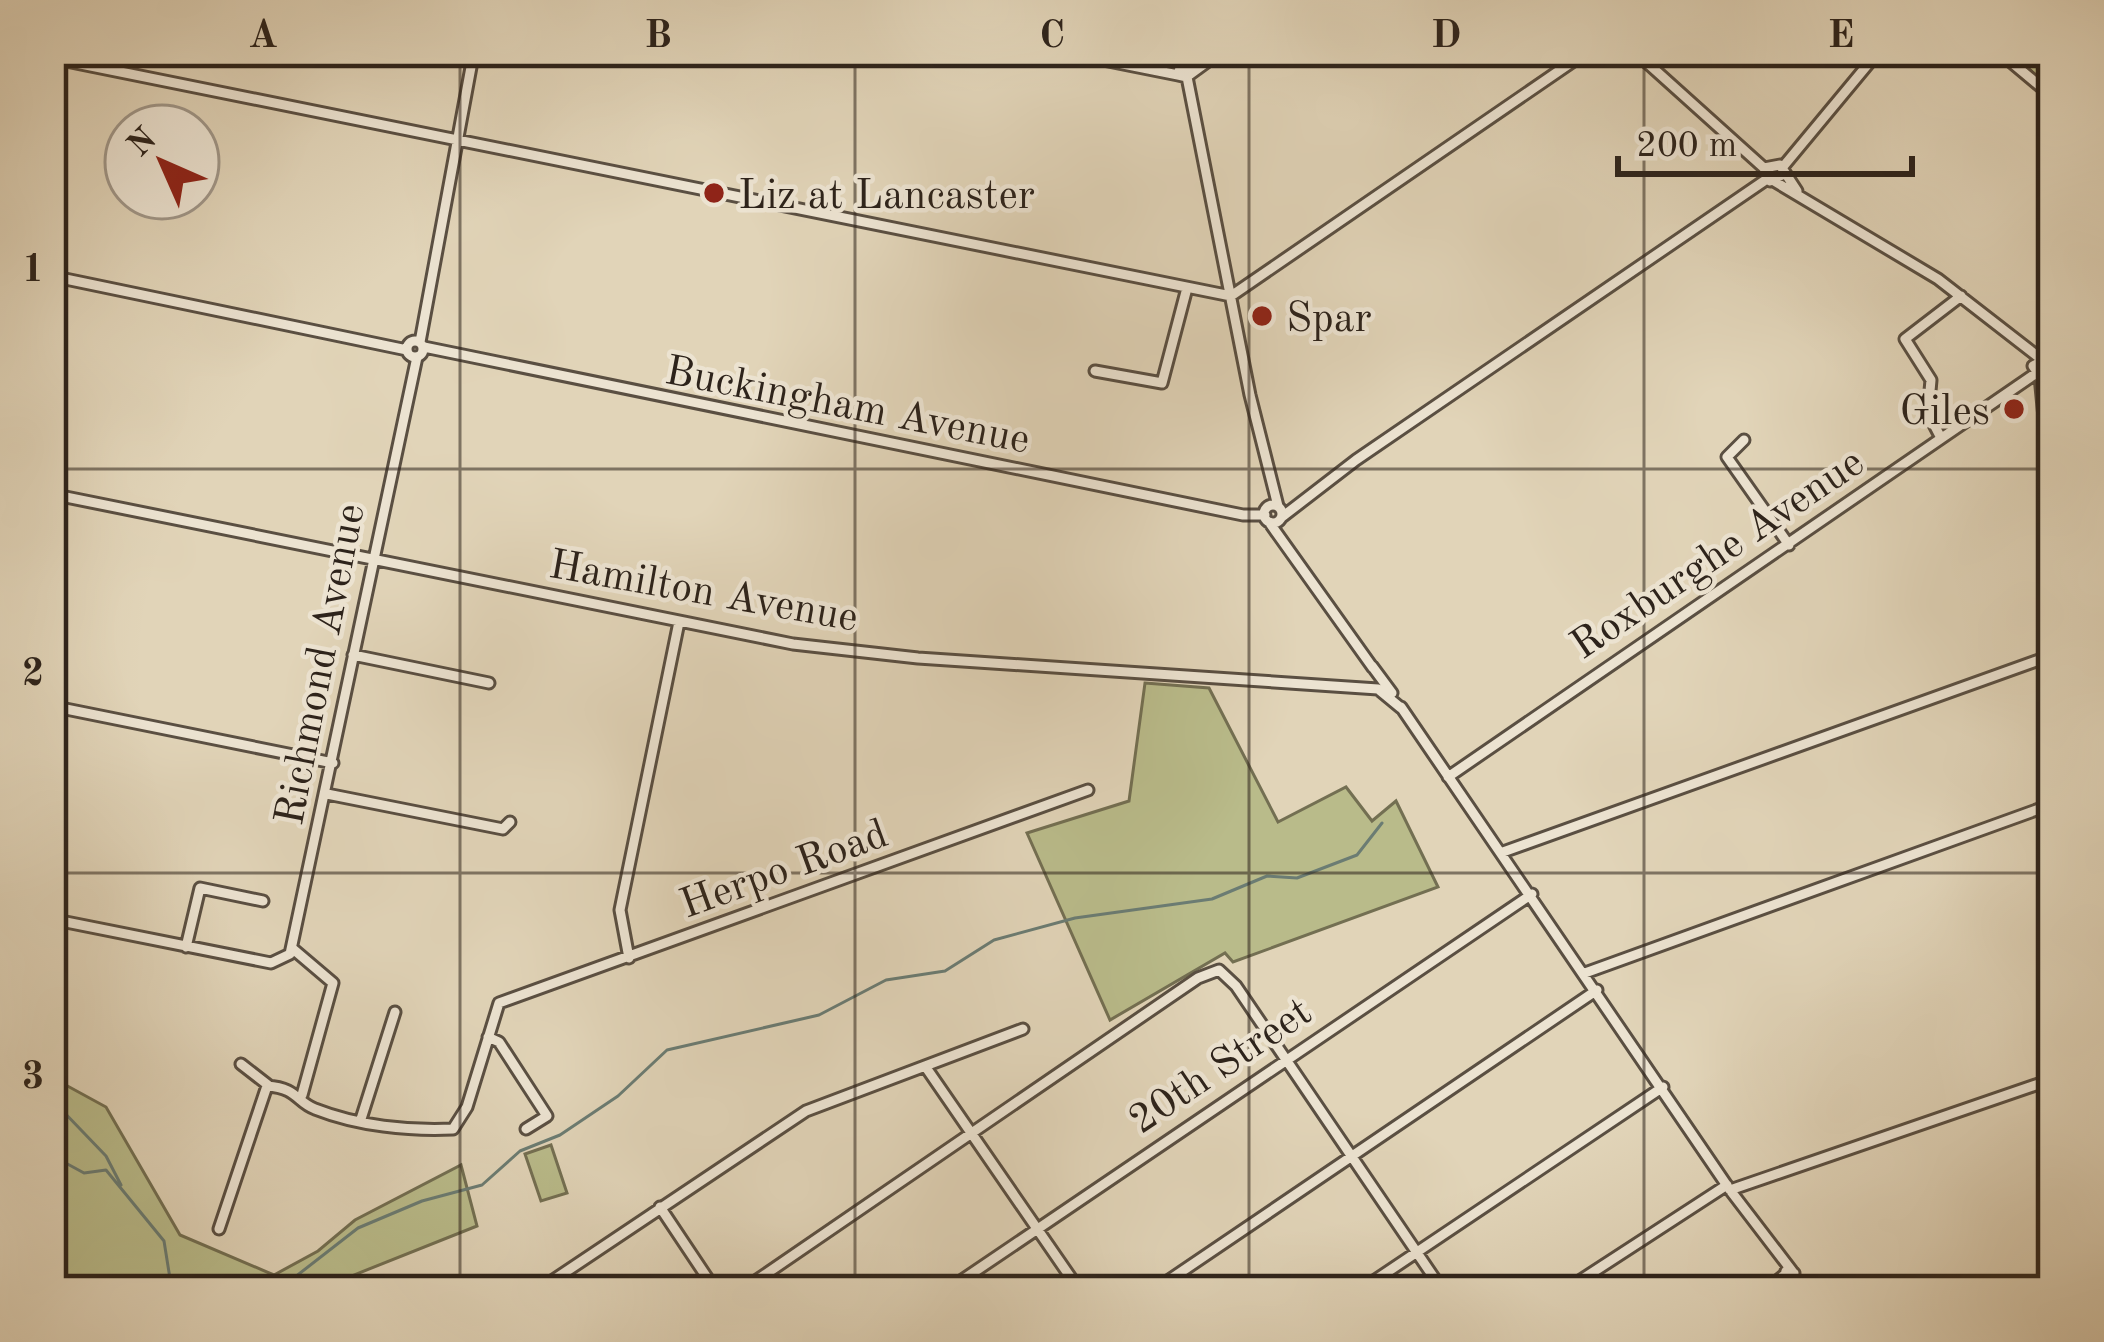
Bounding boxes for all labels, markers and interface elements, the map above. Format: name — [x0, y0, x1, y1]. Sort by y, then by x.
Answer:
text: A — [248, 17, 278, 56]
text: B — [644, 17, 672, 56]
text: C — [1039, 17, 1065, 56]
text: D — [1431, 17, 1461, 56]
text: E — [1828, 17, 1854, 56]
north arrow — [102, 102, 222, 222]
scale bar — [1618, 102, 1912, 176]
text: N — [123, 123, 164, 164]
text: 200 m — [1636, 129, 1737, 165]
place label: Liz at Lancaster — [738, 176, 1035, 218]
marker: Liz at Lancaster — [701, 180, 727, 206]
text: 1 — [22, 251, 44, 290]
place label: Spar — [1286, 299, 1372, 341]
marker: Spar — [1249, 303, 1275, 329]
street label: Buckingham Avenue — [661, 351, 1033, 463]
place label: Giles — [1900, 392, 1990, 434]
marker: Giles — [2001, 396, 2027, 422]
street label: Roxburghe Avenue — [1564, 442, 1872, 669]
street label: Richmond Avenue — [270, 500, 374, 829]
street label: Hamilton Avenue — [545, 545, 861, 641]
text: 2 — [22, 655, 44, 694]
street label: Herpo Road — [675, 814, 894, 928]
street label: 20th Street — [1123, 991, 1320, 1143]
text: 3 — [22, 1058, 44, 1097]

